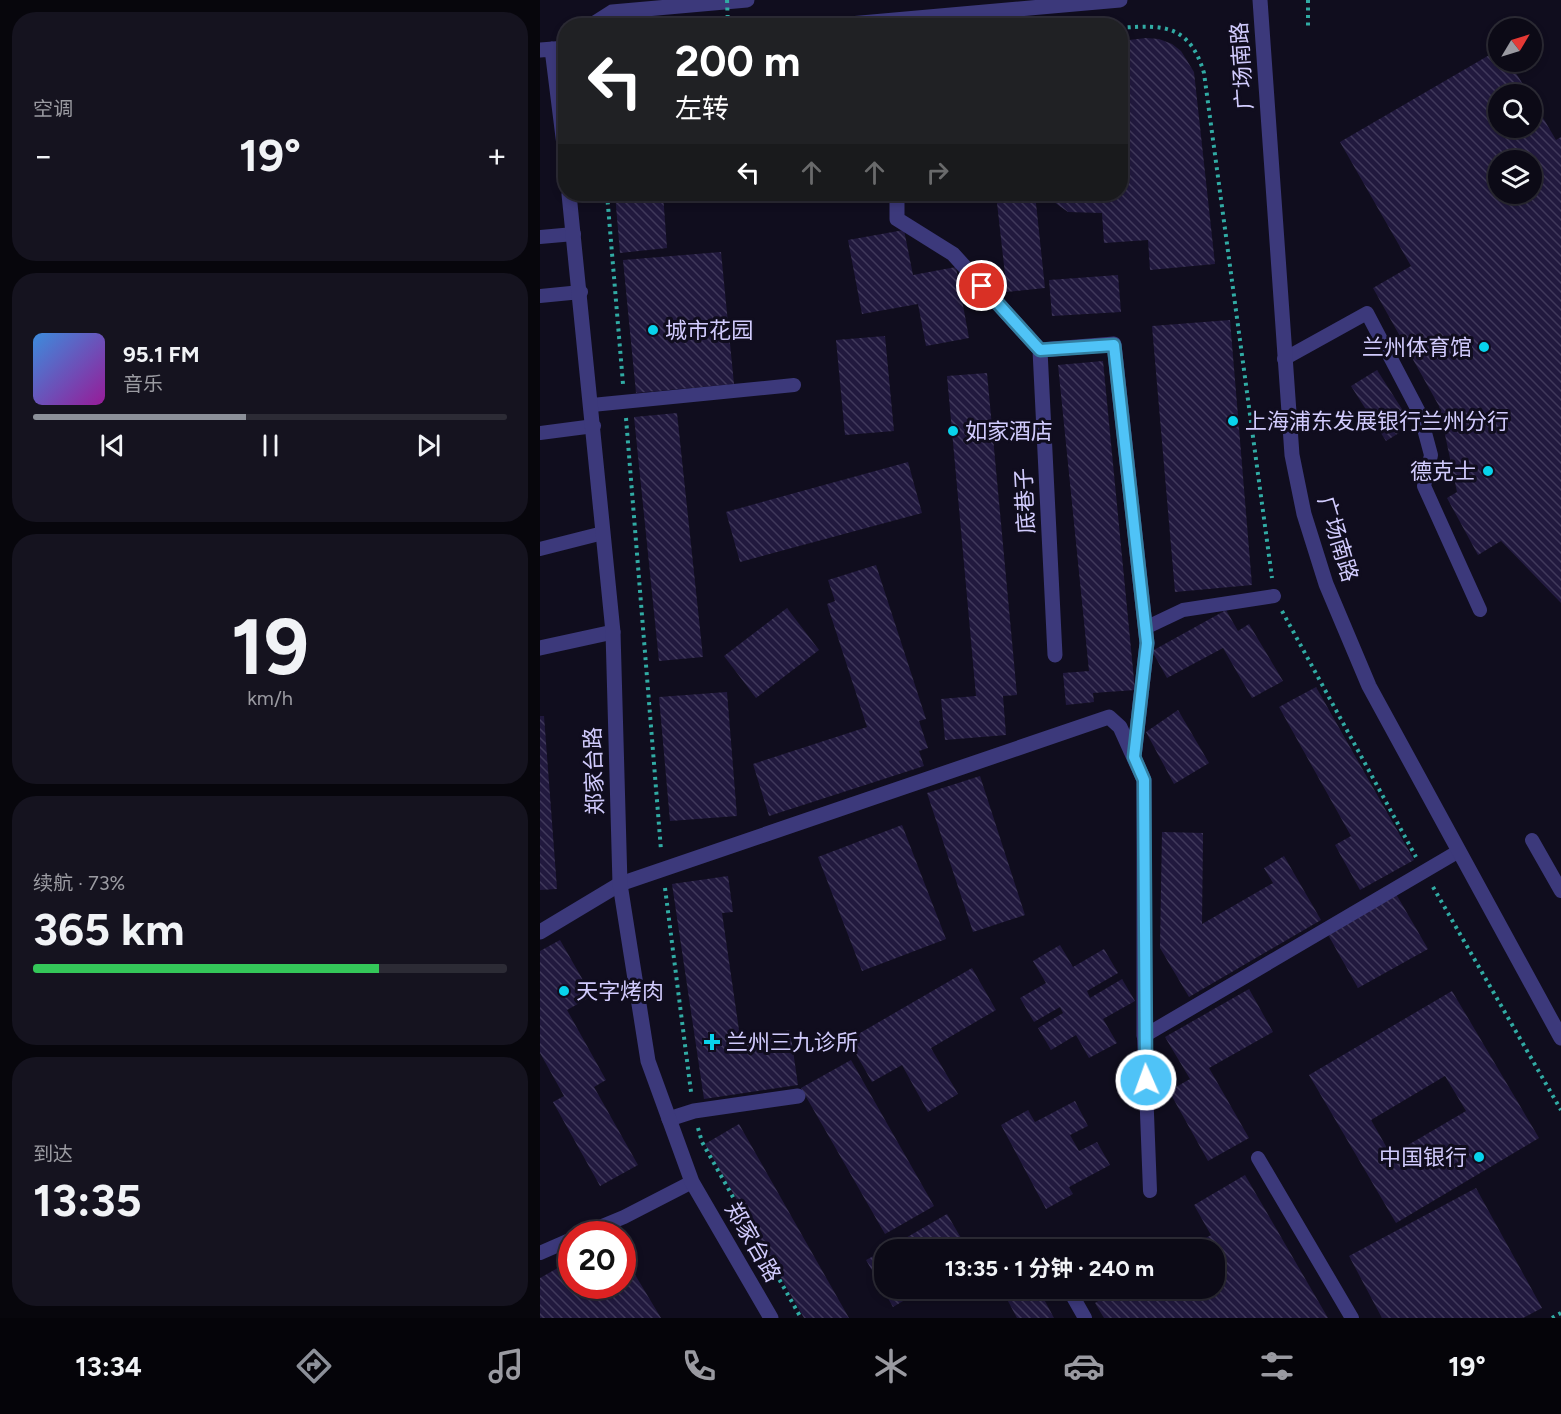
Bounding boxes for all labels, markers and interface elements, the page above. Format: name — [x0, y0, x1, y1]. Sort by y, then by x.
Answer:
north arrow — [1488, 18, 1542, 72]
map controls — [1488, 18, 1542, 204]
street label: 广场南路 — [1225, 21, 1259, 111]
text: 200 m — [675, 36, 800, 87]
icon: left — [576, 42, 654, 120]
button: search — [1488, 84, 1542, 138]
text: 左转 — [675, 92, 729, 125]
text: 空调 — [33, 97, 73, 121]
text: 19° — [239, 128, 301, 182]
text: − — [33, 136, 54, 175]
text: + — [486, 136, 507, 175]
button: layers — [1488, 150, 1542, 204]
icon: left — [732, 156, 765, 189]
icon: ahead — [795, 156, 828, 189]
icon: ahead — [858, 156, 891, 189]
icon: right — [921, 156, 954, 189]
pin — [956, 260, 1007, 311]
icon: arrive — [965, 269, 998, 302]
place label: 城市花园 — [665, 317, 753, 344]
marker: 城市花园 — [646, 323, 660, 337]
place label: 兰州体育馆 — [1362, 334, 1472, 361]
marker: 兰州体育馆 — [1477, 340, 1491, 354]
text: 95.1 FM — [123, 341, 200, 368]
text: 音乐 — [123, 372, 163, 396]
place label: 上海浦东发展银行兰州分行 — [1245, 408, 1509, 435]
marker: 上海浦东发展银行兰州分行 — [1226, 414, 1240, 428]
place label: 如家酒店 — [965, 418, 1053, 445]
marker: 如家酒店 — [946, 424, 960, 438]
icon: previous — [96, 429, 129, 462]
icon: pause — [254, 429, 287, 462]
icon: next — [412, 429, 445, 462]
place label: 德克士 — [1410, 458, 1476, 485]
marker: 德克士 — [1481, 464, 1495, 478]
street label: 底巷子 — [1010, 467, 1040, 535]
street label: 广场南路 — [1312, 493, 1364, 585]
text: 19 — [231, 600, 309, 694]
text: km/h — [247, 686, 293, 710]
street label: 郑家台路 — [579, 727, 609, 815]
text: 续航 · 73% — [33, 871, 125, 895]
text: 365 km — [33, 902, 184, 956]
place label: 天字烤肉 — [576, 978, 664, 1005]
marker: 天字烤肉 — [557, 984, 571, 998]
place label: 兰州三九诊所 — [726, 1029, 858, 1056]
marker: 兰州三九诊所 — [703, 1033, 721, 1051]
position arrow — [1114, 1048, 1178, 1112]
text: 到达 — [33, 1142, 73, 1166]
place label: 中国银行 — [1379, 1144, 1467, 1171]
marker: 中国银行 — [1472, 1150, 1486, 1164]
text: 13:35 — [33, 1173, 142, 1227]
street label: 郑家台路 — [719, 1197, 787, 1287]
speed limit sign: 20 — [558, 1221, 636, 1299]
text: 13:35 · 1 分钟 · 240 m — [945, 1255, 1154, 1282]
icon: directions — [293, 1345, 335, 1387]
icon: music — [485, 1345, 527, 1387]
icon: phone — [678, 1345, 720, 1387]
icon: climate — [870, 1345, 912, 1387]
icon: car — [1063, 1345, 1105, 1387]
icon: filters — [1256, 1345, 1298, 1387]
text: 13:34 — [75, 1350, 142, 1383]
text: 19° — [1448, 1350, 1486, 1383]

